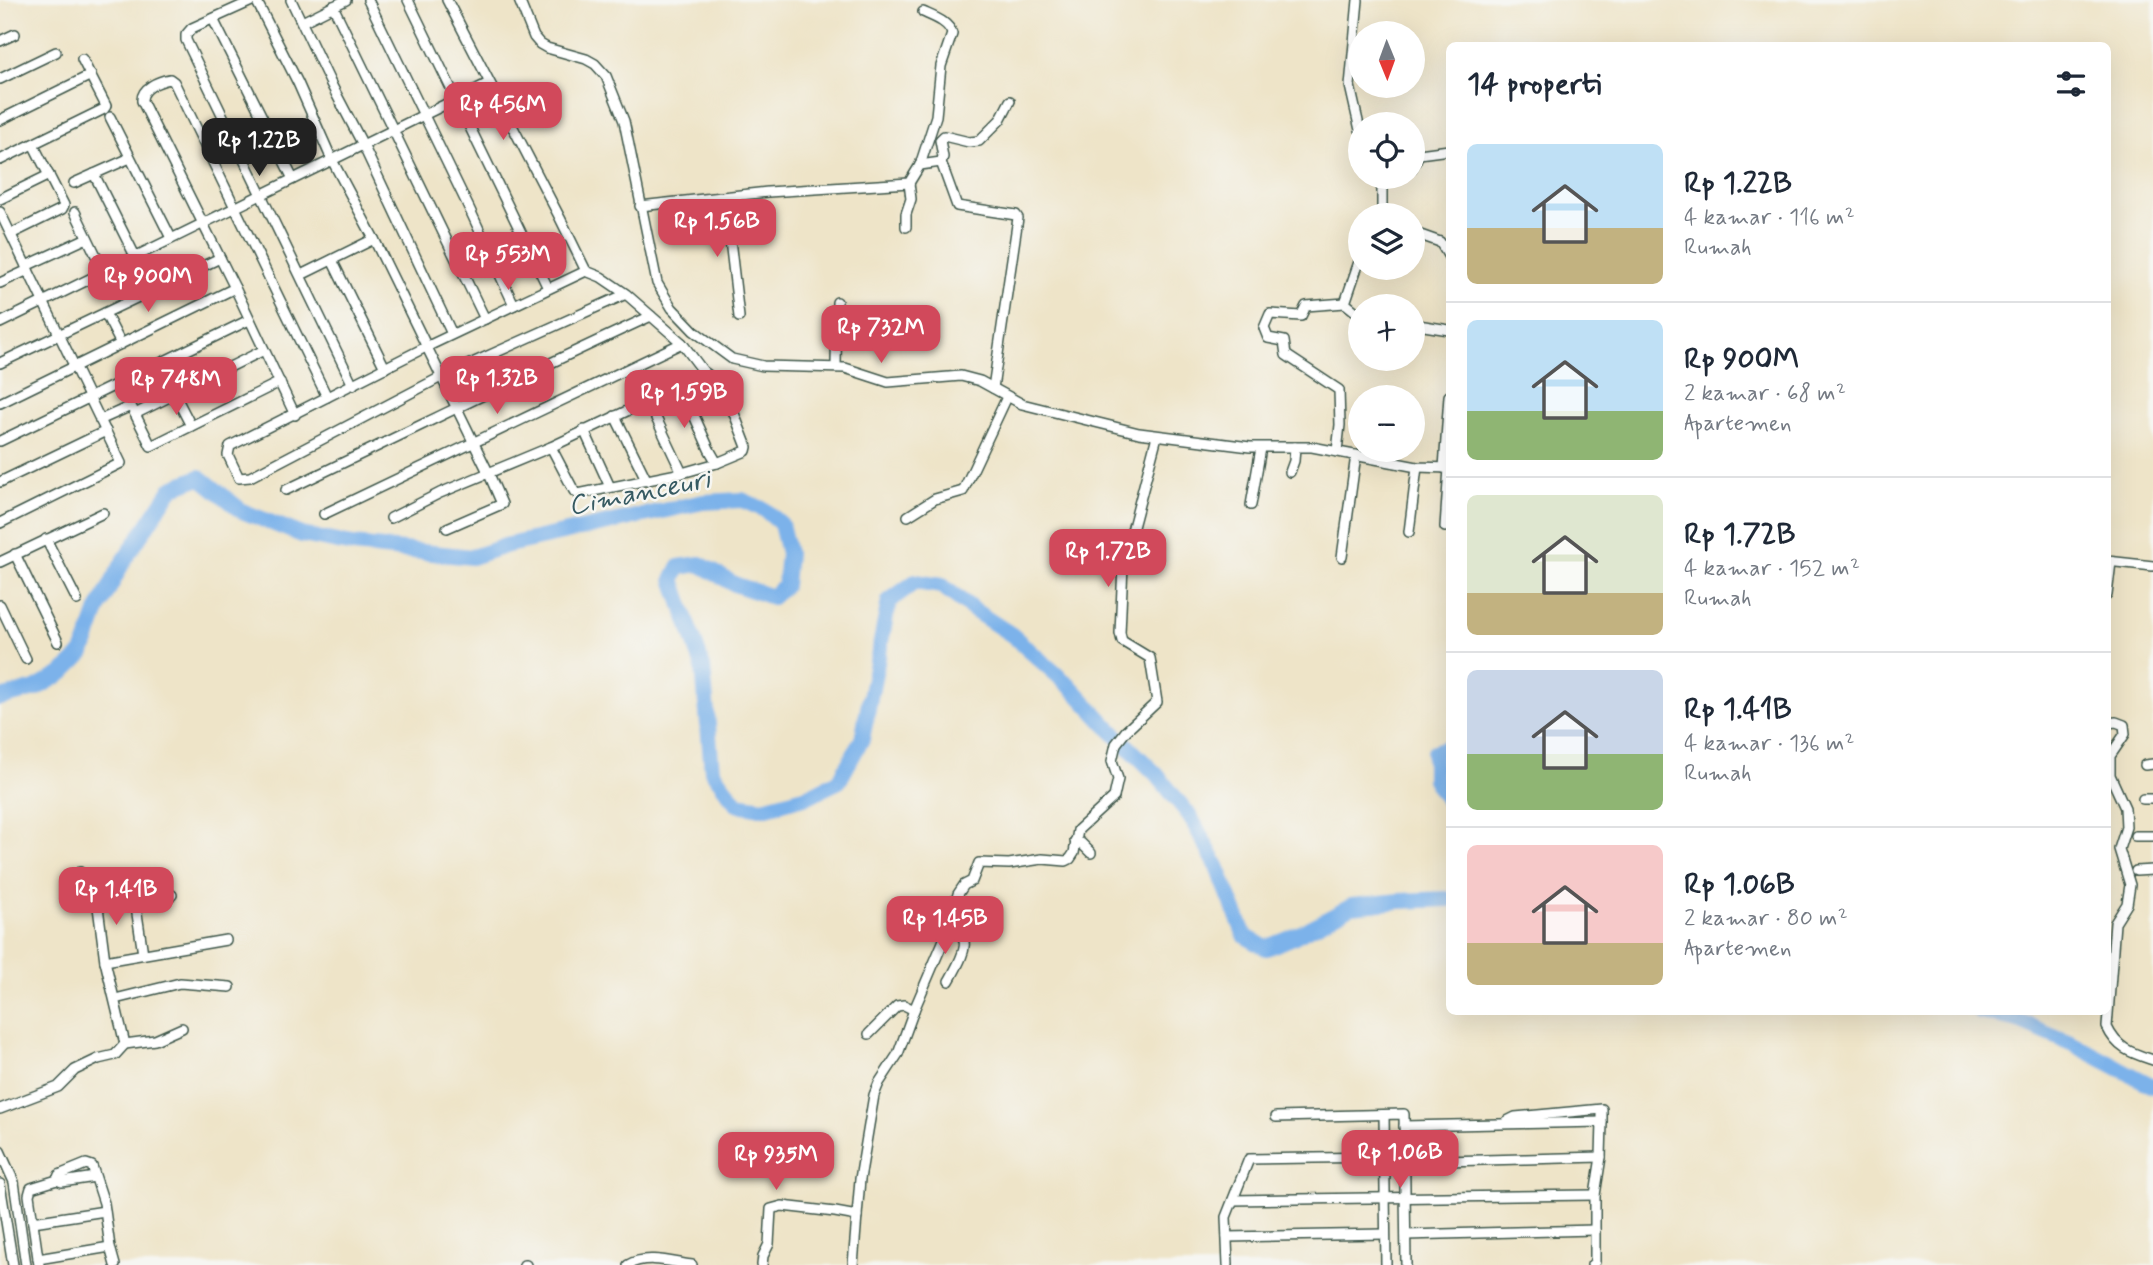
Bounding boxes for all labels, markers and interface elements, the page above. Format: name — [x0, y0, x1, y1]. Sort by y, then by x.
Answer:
north arrow — [1348, 21, 1424, 98]
map controls — [1348, 21, 1425, 462]
text: 14 properti — [1467, 65, 1601, 104]
icon: filters — [2052, 65, 2090, 103]
pin: Rp 456M — [438, 82, 568, 142]
text: Rp 456M — [460, 90, 546, 120]
button: locate — [1348, 112, 1425, 189]
pin: Rp 1.22B — [187, 118, 331, 178]
text: Rp 1.22B — [218, 126, 300, 156]
text: Rp 1.22B — [1684, 164, 1792, 203]
icon: home — [1523, 172, 1607, 256]
pin: Rp 1.56B — [645, 200, 789, 259]
button: layers — [1348, 203, 1425, 280]
text: 4 kamar · 116 m² — [1684, 203, 1855, 233]
text: Rp 1.56B — [674, 207, 760, 237]
pin: Rp 553M — [443, 232, 573, 292]
text: Rumah — [1684, 233, 1752, 263]
text: Rp 553M — [465, 240, 551, 270]
pin: Rp 900M — [83, 254, 213, 314]
text: Rp 900M — [104, 262, 192, 292]
button: + — [1348, 294, 1425, 371]
pin: Rp 732M — [816, 306, 946, 365]
text: Rp 732M — [837, 313, 925, 343]
text: Rp 900M — [1684, 340, 1799, 379]
icon: home — [1523, 348, 1607, 432]
pin: Rp 1.32B — [425, 356, 569, 416]
pin: Rp 748M — [111, 358, 241, 417]
text: Rp 1.32B — [456, 364, 538, 394]
text: Rp 748M — [131, 365, 221, 395]
pin: Rp 1.59B — [612, 370, 756, 430]
text: Rp 1.59B — [641, 378, 727, 408]
text: 2 kamar · 68 m² — [1684, 379, 1846, 409]
button: − — [1348, 385, 1425, 462]
text: Apartemen — [1684, 409, 1792, 439]
water label: Cimanceuri — [565, 461, 716, 525]
text: Rp 1.72B — [1684, 515, 1795, 554]
icon: home — [1523, 523, 1607, 607]
pin: Rp 1.72B — [1036, 530, 1180, 589]
text: Rp 1.72B — [1065, 537, 1151, 567]
text: 4 kamar · 152 m² — [1684, 554, 1860, 584]
text: Rumah — [1684, 584, 1752, 614]
text: Rp 1.41B — [1684, 690, 1792, 729]
icon: home — [1523, 698, 1607, 782]
text: 4 kamar · 136 m² — [1684, 729, 1854, 759]
text: Rumah — [1684, 759, 1752, 789]
text: Rp 1.06B — [1684, 865, 1795, 904]
pin: Rp 1.41B — [44, 867, 188, 927]
icon: home — [1523, 873, 1607, 957]
text: Rp 1.41B — [75, 875, 157, 905]
pin: Rp 1.45B — [873, 897, 1017, 956]
text: Rp 1.45B — [903, 904, 987, 934]
text: 2 kamar · 80 m² — [1684, 904, 1848, 934]
text: Apartemen — [1684, 934, 1792, 964]
pin: Rp 1.06B — [1328, 1130, 1472, 1190]
pin: Rp 935M — [711, 1132, 841, 1192]
text: Rp 1.06B — [1358, 1138, 1442, 1168]
text: Rp 935M — [734, 1140, 818, 1170]

